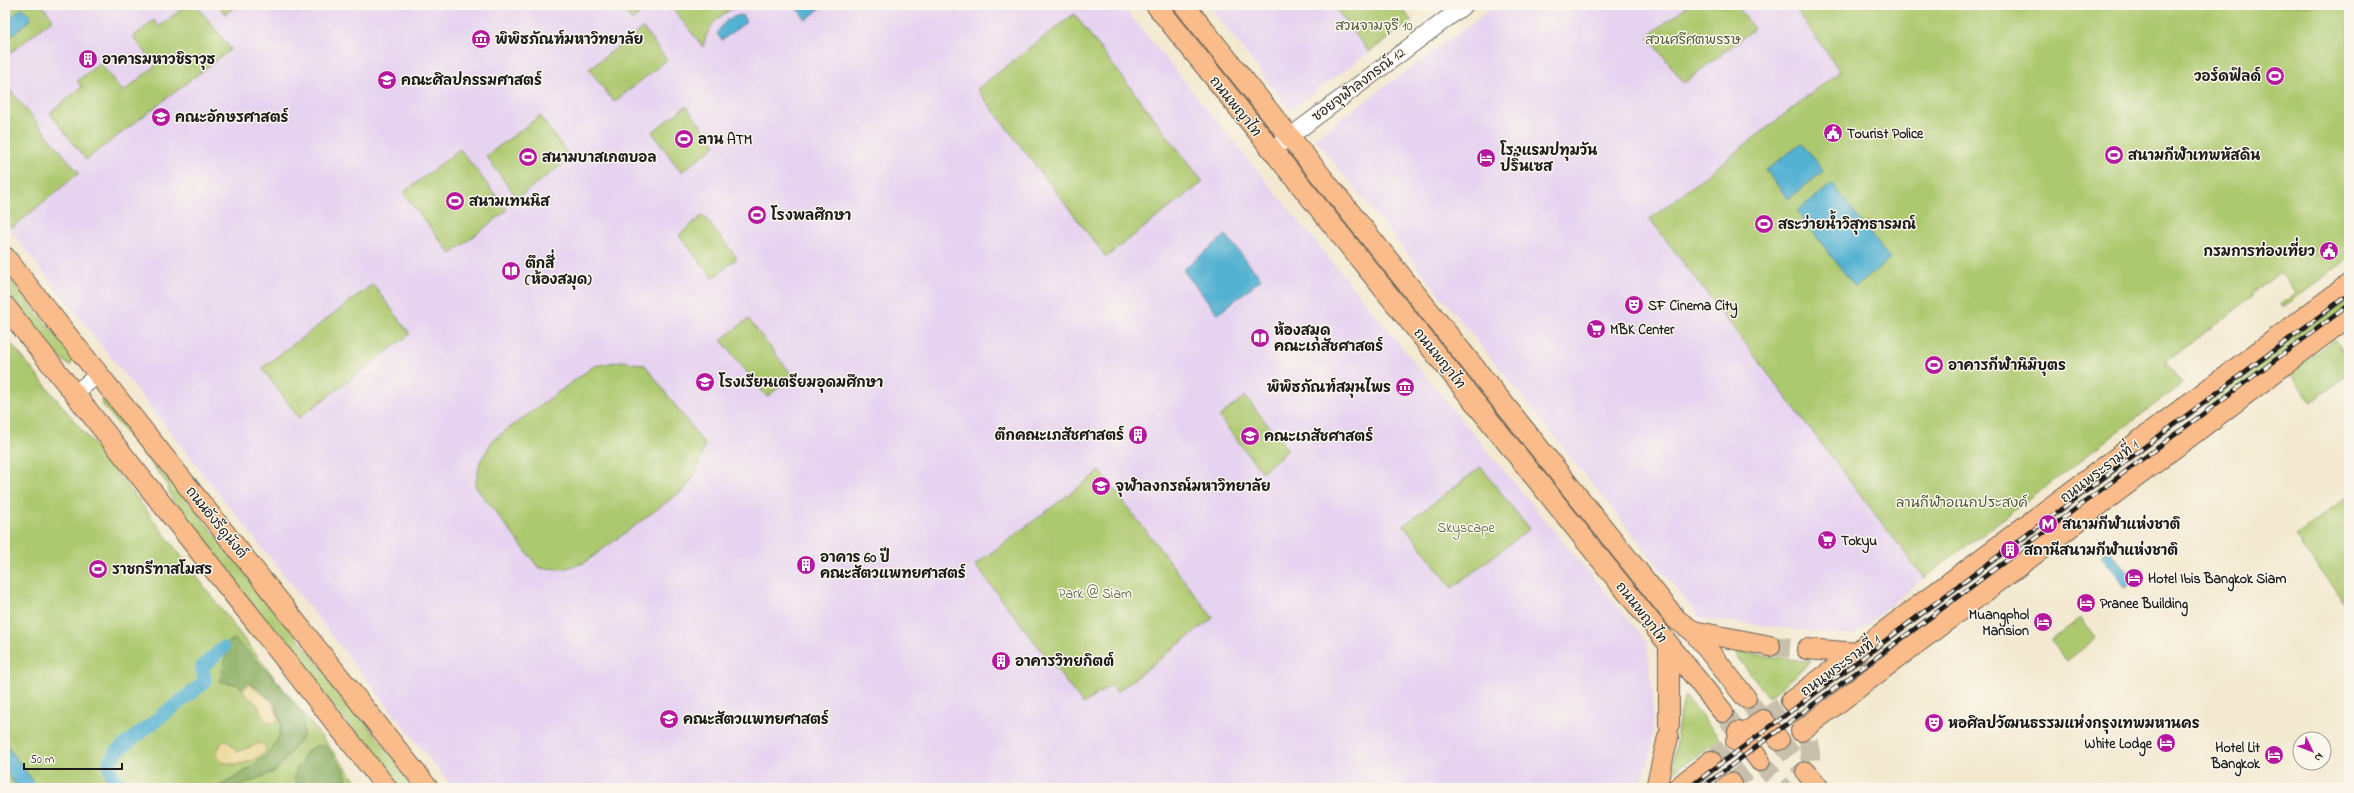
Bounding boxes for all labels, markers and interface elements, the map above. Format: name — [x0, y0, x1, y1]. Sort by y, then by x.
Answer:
park label: สวนจามจุรี 10 — [1335, 16, 1413, 37]
museum icon: พิพิธภัณฑ์มหาวิทยาลัย — [470, 28, 492, 50]
place label: พิพิธภัณฑ์มหาวิทยาลัย — [495, 29, 644, 51]
park label: สวนศรีศตพรรษ — [1645, 30, 1742, 51]
street label: ซอยจุฬาลงกรณ์ 12 — [1308, 43, 1410, 127]
building icon: อาคารมหาวชิราวุธ — [77, 48, 99, 70]
place label: อาคารมหาวชิราวุธ — [102, 50, 216, 71]
sports icon: วอร์ดฟิลด์ — [2264, 65, 2286, 87]
place label: วอร์ดฟิลด์ — [2194, 66, 2261, 88]
school or university icon: คณะศิลปกรรมศาสตร์ — [376, 69, 398, 91]
place label: คณะศิลปกรรมศาสตร์ — [401, 70, 542, 92]
street label: ถนนพญาไท — [1204, 72, 1266, 142]
school or university icon: คณะอักษรศาสตร์ — [150, 106, 172, 128]
place label: คณะอักษรศาสตร์ — [175, 107, 289, 129]
public building icon: Tourist Police — [1822, 122, 1844, 144]
place label: Tourist Police — [1847, 124, 1924, 145]
sports icon: ลาน ATM — [673, 128, 695, 150]
place label: ลาน ATM — [698, 130, 752, 151]
place label: โรงแรมปทุมวัน ปริ๊นเซส — [1500, 140, 1597, 178]
sports icon: สนามกีฬาเทพหัสดิน — [2103, 144, 2125, 166]
place label: สนามกีฬาเทพหัสดิน — [2128, 145, 2260, 167]
sports icon: สนามบาสเกตบอล — [517, 146, 539, 168]
hotel icon: โรงแรมปทุมวัน ปริ๊นเซส — [1475, 147, 1497, 169]
place label: สนามบาสเกตบอล — [542, 148, 656, 169]
sports icon: สนามเทนนิส — [444, 190, 466, 212]
place label: สนามเทนนิส — [469, 192, 550, 213]
sports icon: โรงพลศึกษา — [746, 204, 768, 226]
place label: โรงพลศึกษา — [770, 205, 851, 227]
place label: สระว่ายน้ำวิสุทธารมณ์ — [1778, 209, 1916, 236]
sports icon: สระว่ายน้ำวิสุทธารมณ์ — [1753, 213, 1775, 235]
place label: กรมการท่องเที่ยว — [2204, 237, 2315, 263]
public building icon: กรมการท่องเที่ยว — [2318, 240, 2340, 262]
place label: ตึกสี่ (ห้องสมุด) — [524, 249, 592, 291]
library icon: ตึกสี่ (ห้องสมุด) — [500, 260, 522, 282]
theatre icon: SF Cinema City — [1623, 294, 1645, 316]
place label: SF Cinema City — [1648, 296, 1738, 319]
supermarket icon: MBK Center — [1585, 318, 1607, 340]
place label: ห้องสมุด คณะเภสัชศาสตร์ — [1274, 320, 1383, 358]
place label: MBK Center — [1610, 320, 1675, 341]
street label: ถนนพญาไท — [1408, 324, 1470, 394]
library icon: ห้องสมุด คณะเภสัชศาสตร์ — [1249, 327, 1271, 349]
sports icon: อาคารกีฬานิมิบุตร — [1923, 354, 1945, 376]
place label: อาคารกีฬานิมิบุตร — [1948, 355, 2066, 377]
school or university icon: โรงเรียนเตรียมอุดมศึกษา — [694, 371, 716, 393]
place label: โรงเรียนเตรียมอุดมศึกษา — [718, 372, 883, 394]
museum icon: พิพิธภัณฑ์สมุนไพร — [1394, 376, 1416, 398]
place label: พิพิธภัณฑ์สมุนไพร — [1267, 377, 1391, 399]
building icon: ตึกคณะเภสัชศาสตร์ — [1127, 424, 1149, 446]
place label: ตึกคณะเภสัชศาสตร์ — [995, 425, 1124, 447]
school or university icon: คณะเภสัชศาสตร์ — [1239, 425, 1261, 447]
place label: คณะเภสัชศาสตร์ — [1264, 426, 1373, 448]
street label: ถนนพระรามที่ 1 — [2054, 432, 2144, 509]
school or university icon: จุฬาลงกรณ์มหาวิทยาลัย — [1090, 475, 1112, 497]
place label: จุฬาลงกรณ์มหาวิทยาลัย — [1115, 476, 1271, 498]
street label: ถนนอังรีดูนังต์ — [180, 482, 252, 564]
park label: ลานกีฬาอเนกประสงค์ — [1896, 493, 2028, 514]
metro station icon: สนามกีฬาแห่งชาติ — [2037, 513, 2059, 535]
place label: สนามกีฬาแห่งชาติ — [2062, 514, 2180, 536]
park label: Skyscape — [1437, 518, 1496, 540]
supermarket icon: Tokyu — [1816, 529, 1838, 551]
place label: Tokyu — [1841, 531, 1877, 554]
building icon: สถานีสนามกีฬาแห่งชาติ — [1999, 539, 2021, 561]
place label: สถานีสนามกีฬาแห่งชาติ — [2024, 540, 2178, 562]
place label: อาคาร 60 ปี คณะสัตวแพทยศาสตร์ — [820, 547, 966, 585]
building icon: อาคาร 60 ปี คณะสัตวแพทยศาสตร์ — [795, 554, 817, 576]
sports icon: ราชกรีฑาสโมสร — [87, 558, 109, 580]
place label: ราชกรีฑาสโมสร — [112, 559, 212, 581]
hotel icon: Hotel Ibis Bangkok Siam — [2123, 567, 2145, 589]
place label: Hotel Ibis Bangkok Siam — [2148, 569, 2286, 592]
street label: ถนนพญาไท — [1610, 578, 1672, 648]
park label: Park @ Siam — [1058, 584, 1132, 605]
hotel icon: Pranee Building — [2075, 592, 2097, 614]
place label: Pranee Building — [2100, 594, 2189, 617]
place label: Muangphol Mansion — [1969, 605, 2030, 642]
hotel icon: Muangphol Mansion — [2032, 611, 2054, 633]
street label: ถนนพระรามที่ 1 — [1794, 626, 1886, 702]
building icon: อาคารวิทยกิตต์ — [990, 650, 1012, 672]
place label: อาคารวิทยกิตต์ — [1015, 651, 1114, 673]
school or university icon: คณะสัตวแพทยศาสตร์ — [658, 708, 680, 730]
place label: คณะสัตวแพทยศาสตร์ — [683, 709, 829, 731]
theatre icon: หอศิลปวัฒนธรรมแห่งกรุงเทพมหานคร — [1923, 712, 1945, 734]
place label: หอศิลปวัฒนธรรมแห่งกรุงเทพมหานคร — [1948, 713, 2200, 735]
north arrow — [2292, 731, 2332, 771]
hotel icon: White Lodge — [2155, 732, 2177, 754]
place label: White Lodge — [2085, 734, 2153, 757]
place label: Hotel Lit Bangkok — [2210, 738, 2261, 777]
hotel icon: Hotel Lit Bangkok — [2263, 744, 2285, 766]
scale bar — [24, 745, 122, 771]
text: N — [2310, 749, 2327, 765]
text: 50 m — [30, 751, 54, 769]

